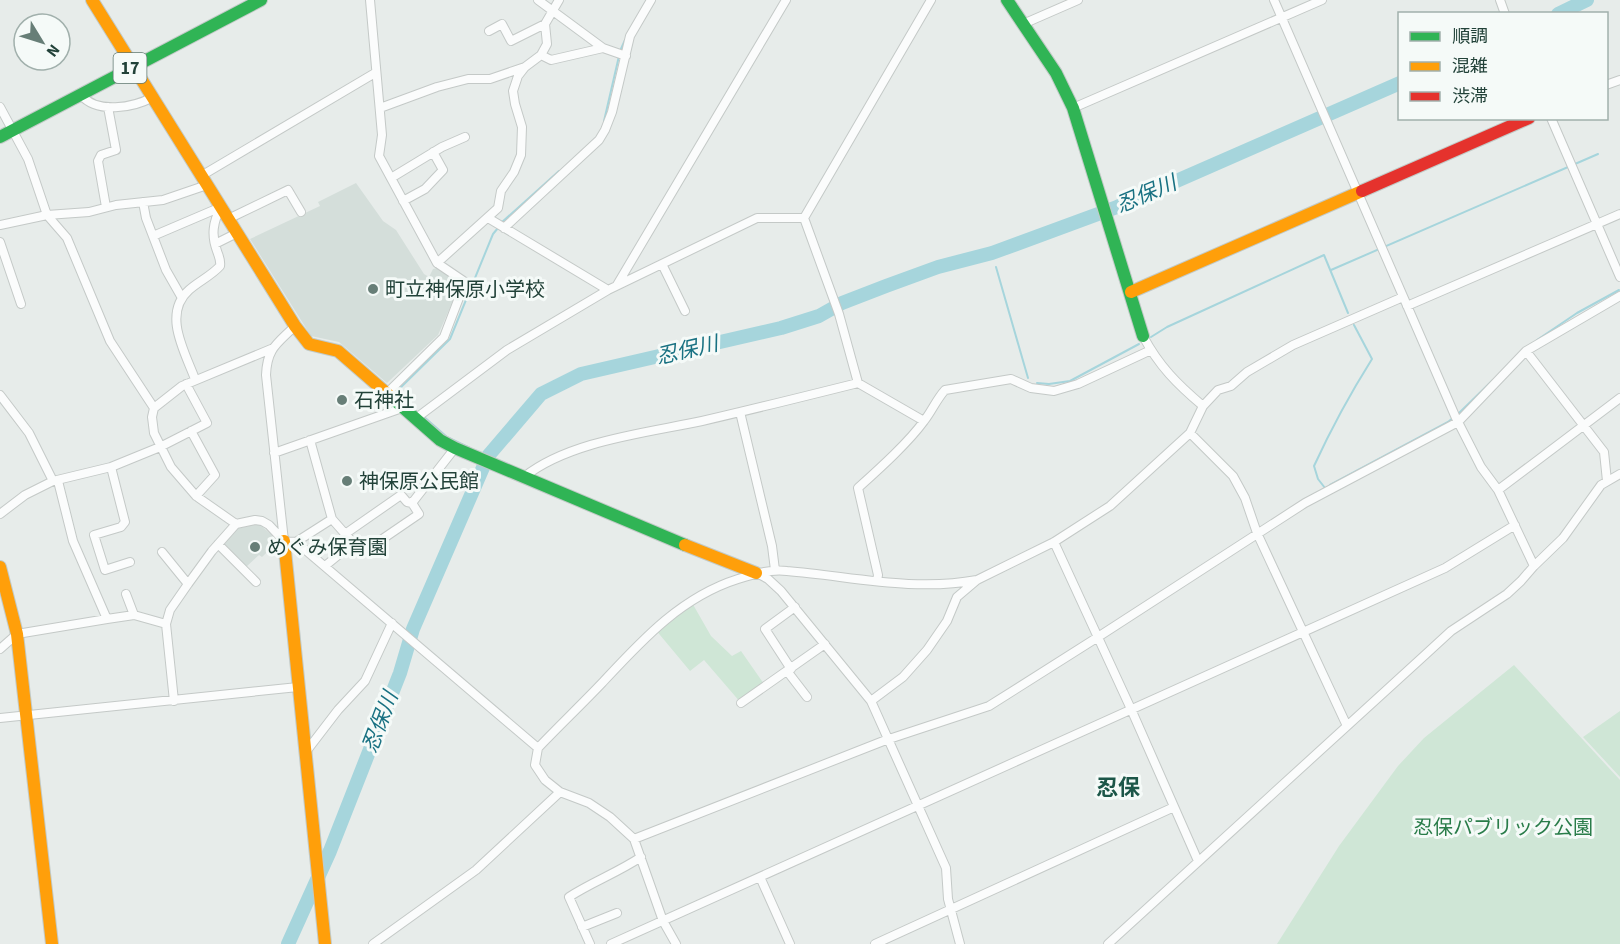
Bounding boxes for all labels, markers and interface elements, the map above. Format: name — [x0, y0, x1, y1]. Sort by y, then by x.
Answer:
north arrow — [12, 12, 72, 72]
legend — [1398, 12, 1608, 120]
text: 順調 — [1452, 24, 1488, 49]
text: N — [41, 40, 65, 62]
road number: 17 — [114, 53, 146, 83]
text: 混雑 — [1452, 54, 1488, 79]
text: 渋滞 — [1452, 84, 1488, 109]
water label: 忍保川 — [1111, 167, 1183, 220]
place label: 町立神保原小学校 — [385, 276, 545, 304]
marker: 町立神保原小学校 — [366, 282, 380, 296]
water label: 忍保川 — [653, 328, 723, 372]
place label: 石神社 — [354, 387, 414, 415]
marker: 石神社 — [335, 393, 349, 407]
place label: 神保原公民館 — [359, 468, 479, 496]
marker: 神保原公民館 — [340, 474, 354, 488]
place label: めぐみ保育園 — [267, 534, 388, 562]
marker: めぐみ保育園 — [248, 540, 262, 554]
water label: 忍保川 — [355, 685, 406, 757]
district label: 忍保 — [1096, 772, 1140, 804]
park label: 忍保パブリック公園 — [1413, 814, 1593, 842]

